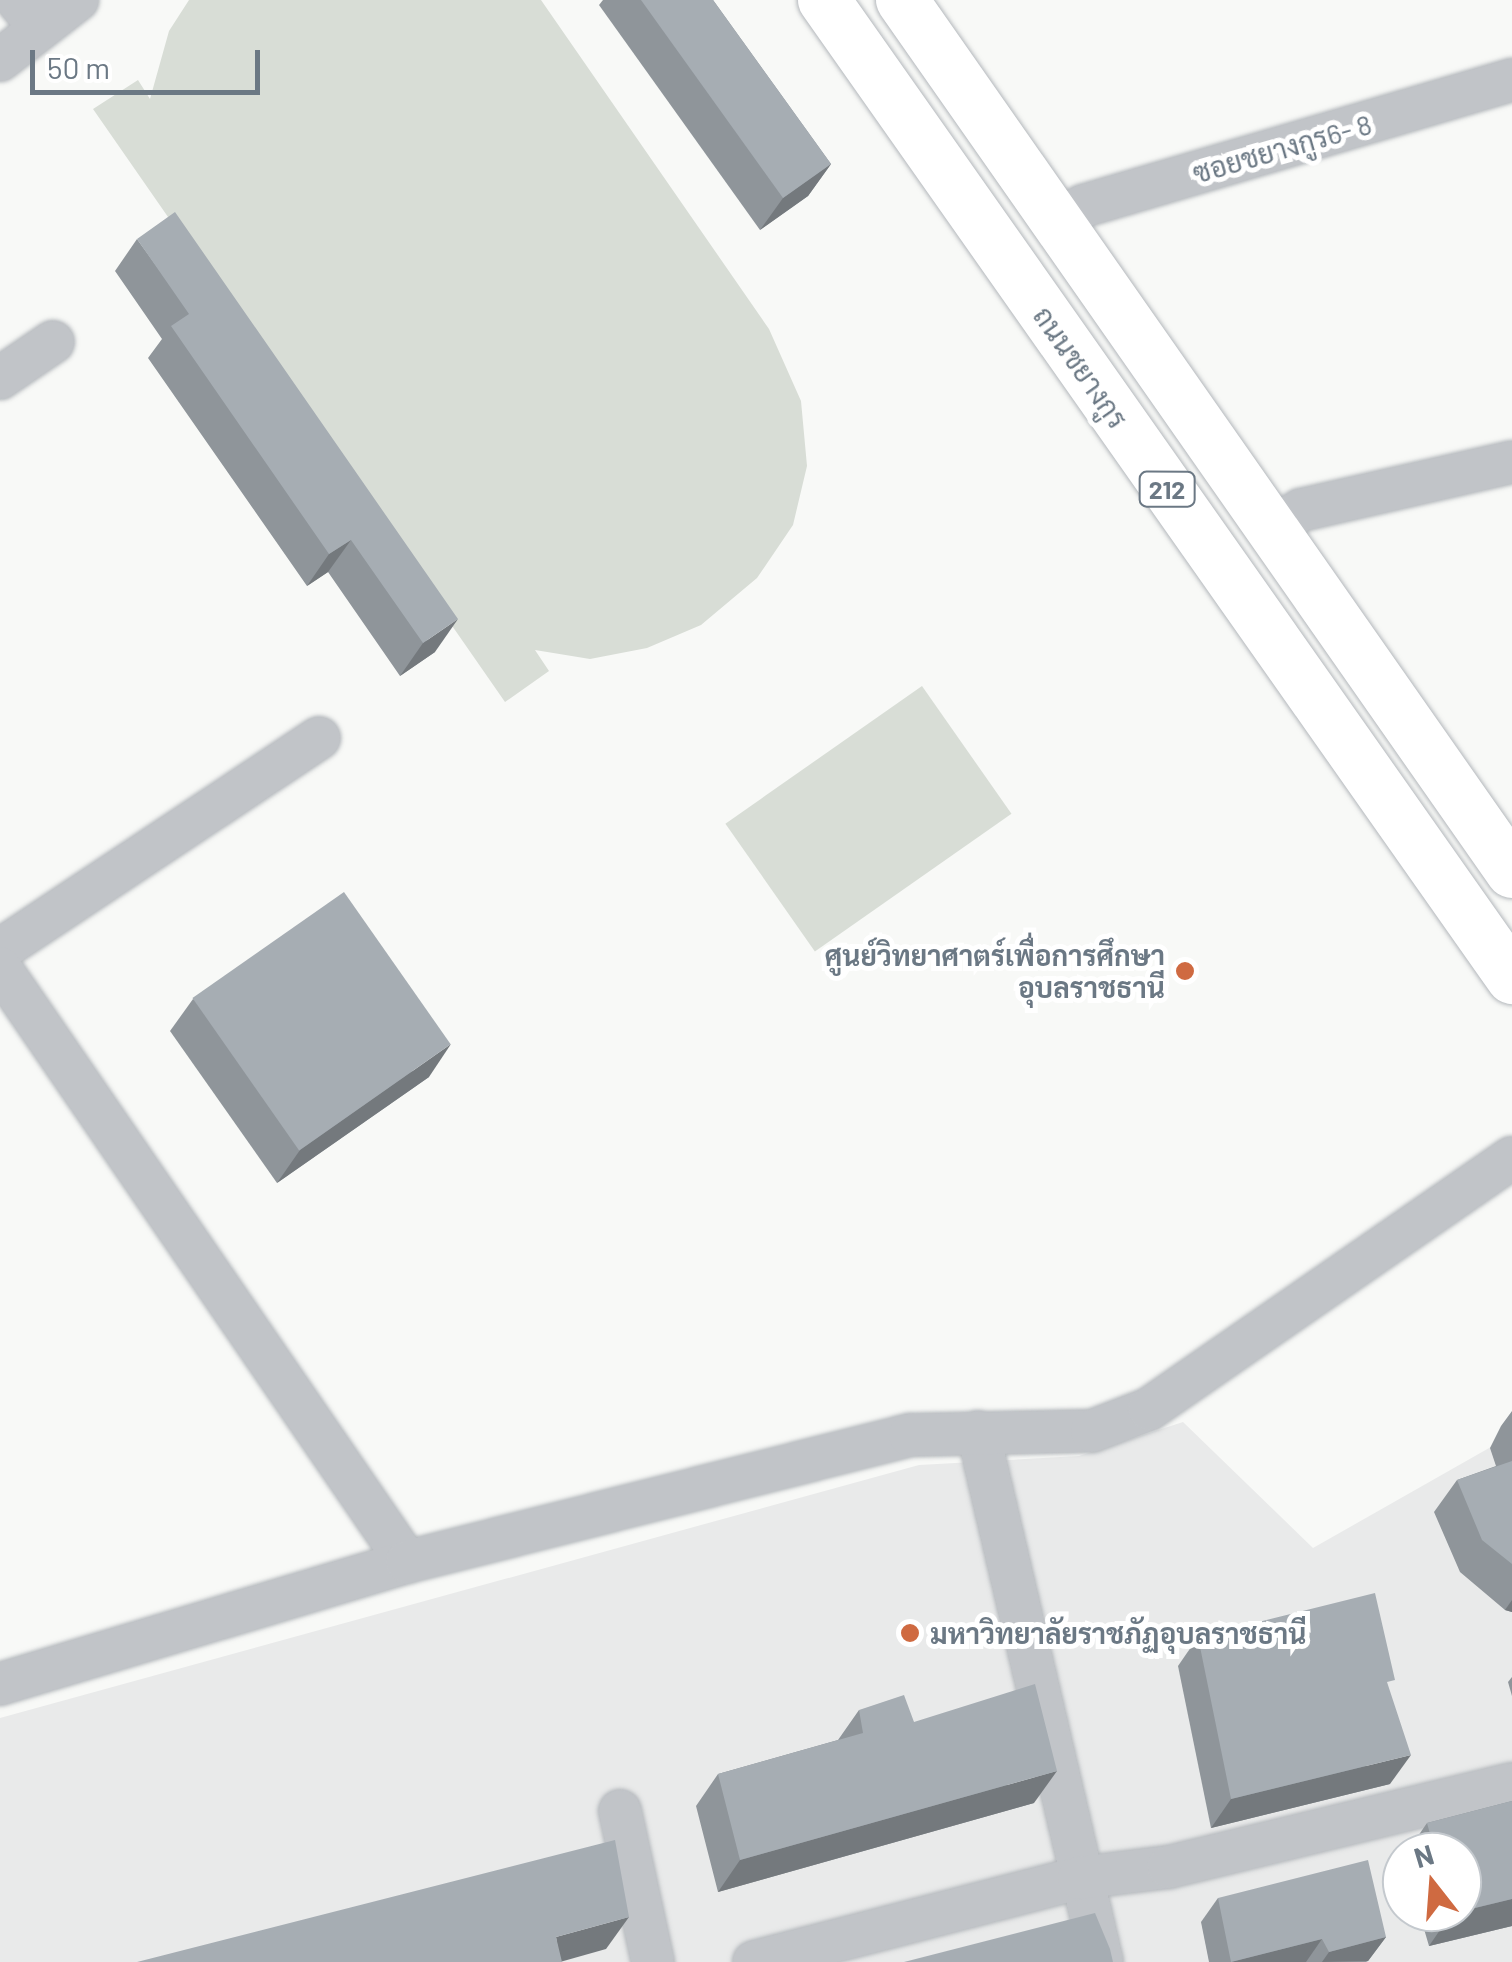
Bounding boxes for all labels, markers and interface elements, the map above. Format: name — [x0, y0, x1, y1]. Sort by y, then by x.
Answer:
scale bar — [35, 30, 265, 92]
text: 50 m — [47, 49, 110, 85]
street label: ซอยชยางกูร6- 8 — [1189, 106, 1375, 190]
street label: ถนนชยางกูร — [1027, 300, 1135, 434]
road number: 212 — [1137, 469, 1197, 509]
place label: ศูนย์วิทยาศาตร์เพื่อการศึกษา อุบลราชธานี — [825, 938, 1165, 1004]
marker: ศูนย์วิทยาศาตร์เพื่อการศึกษา อุบลราชธานี — [1174, 960, 1196, 982]
place label: มหาวิทยาลัยราชภัฏอุบลราชธานี — [930, 1616, 1306, 1650]
marker: มหาวิทยาลัยราชภัฏอุบลราชธานี — [899, 1622, 921, 1644]
north arrow — [1382, 1832, 1482, 1932]
text: N — [1410, 1836, 1438, 1874]

